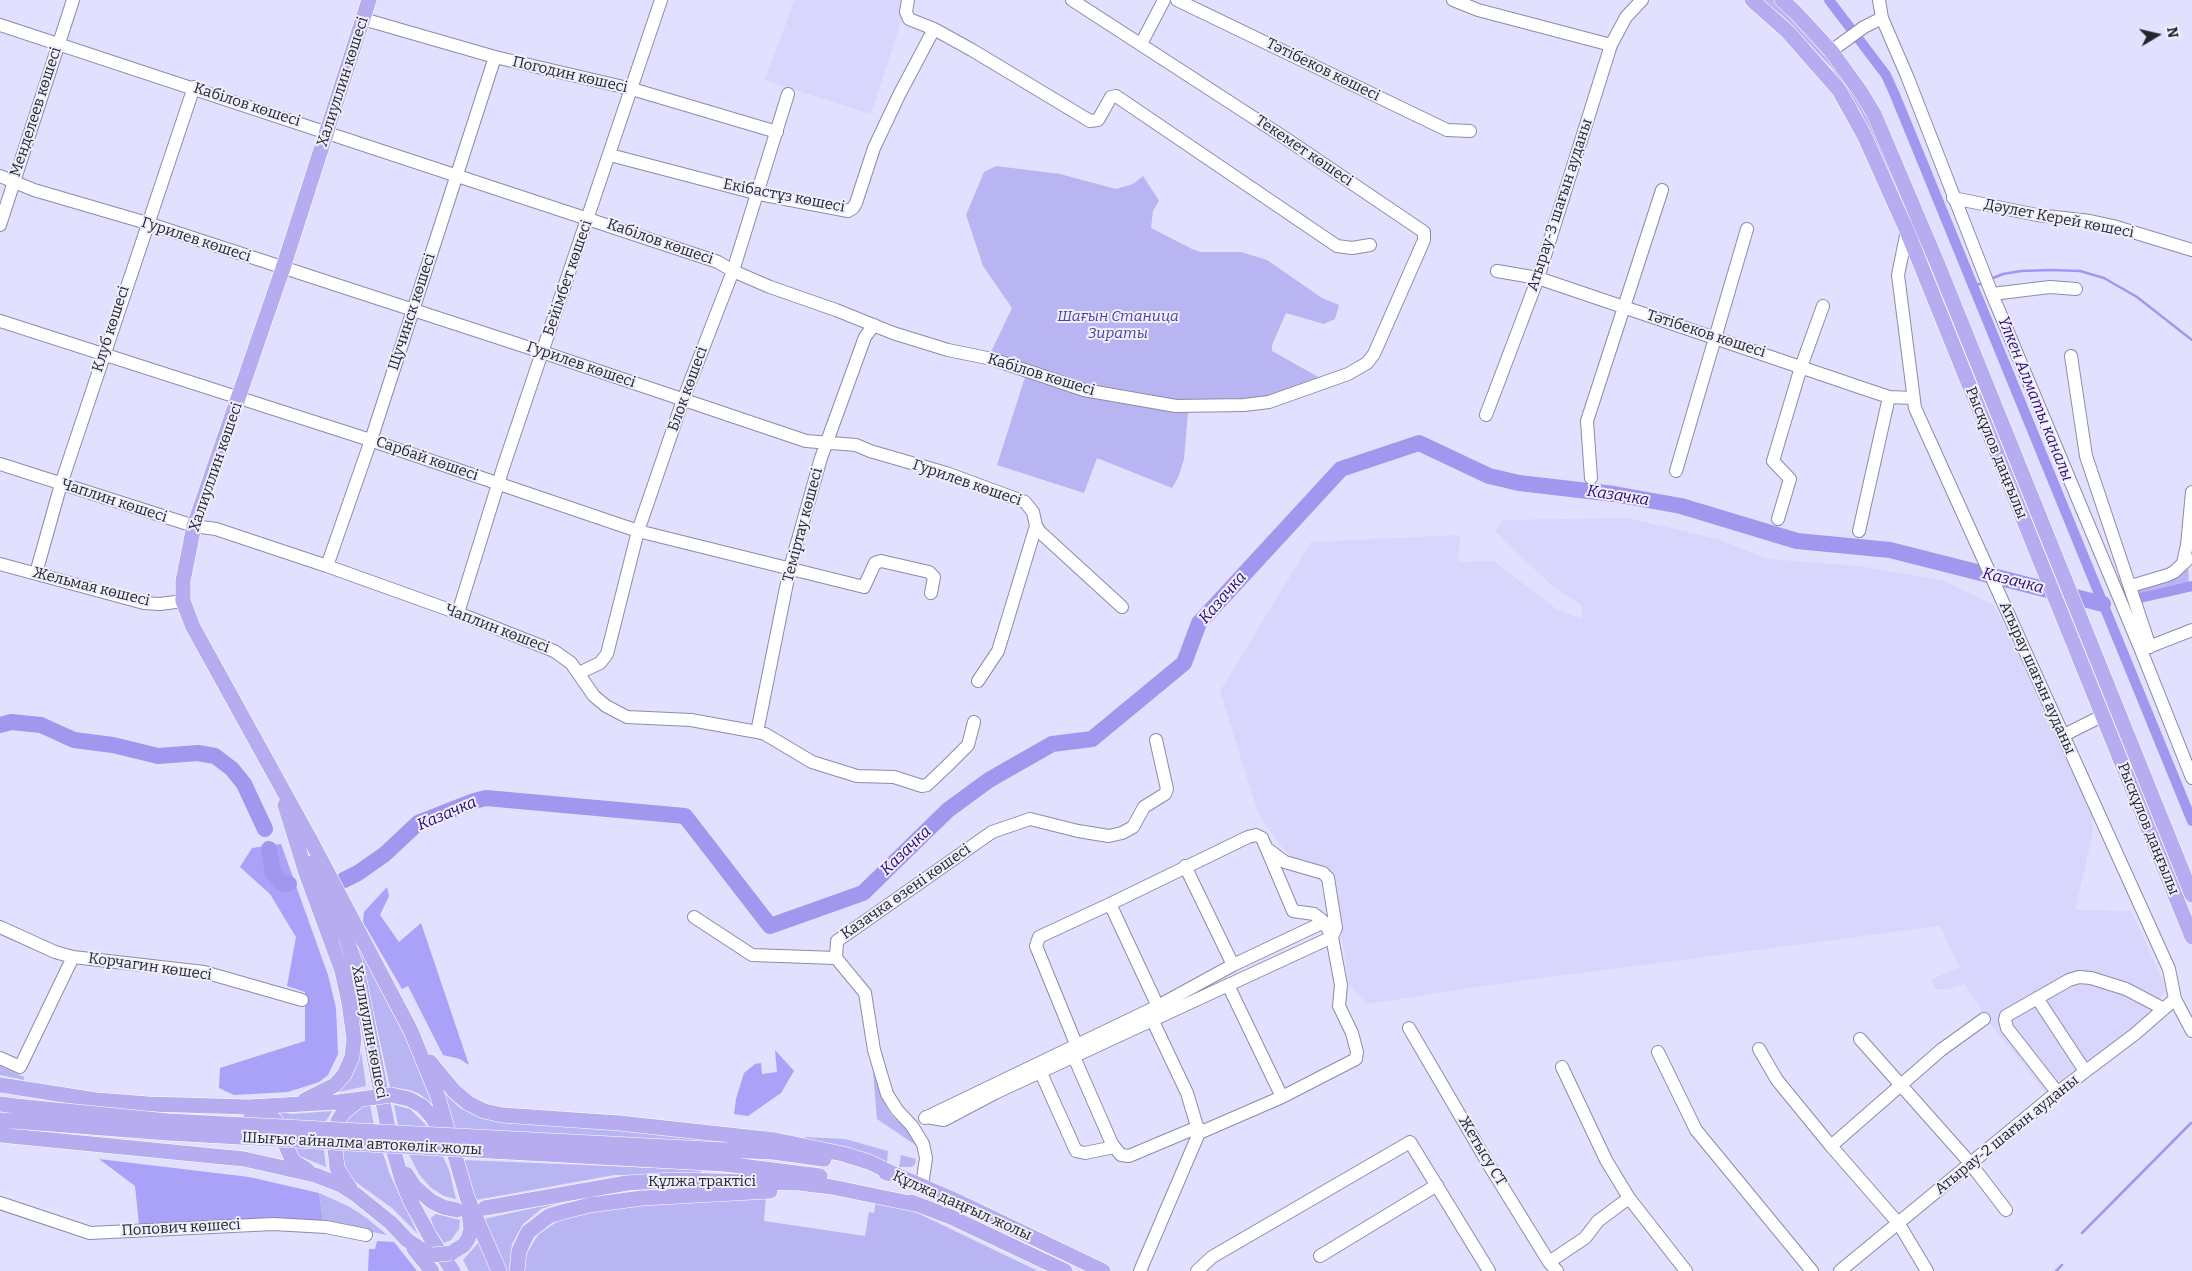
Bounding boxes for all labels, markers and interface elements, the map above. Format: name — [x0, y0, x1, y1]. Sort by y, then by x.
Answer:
north arrow — [2132, 10, 2182, 60]
street label: Халиуллин көшесі — [313, 15, 373, 149]
text: N — [2163, 26, 2182, 39]
street label: Тәтібеков көшесі — [1263, 35, 1383, 105]
street label: Менделеев көшесі — [7, 45, 65, 179]
street label: Погодин көшесі — [511, 53, 629, 97]
street label: Кабілов көшесі — [191, 79, 303, 131]
street label: Текемет көшесі — [1252, 112, 1356, 190]
street label: Атырау-3 шағын ауданы — [1524, 117, 1596, 293]
street label: Екібастұз көшесі — [722, 175, 846, 217]
street label: Дәулет Керей көшесі — [1983, 196, 2135, 242]
street label: Гурилев көшесі — [139, 214, 253, 266]
street label: Кабілов көшесі — [605, 215, 715, 269]
street label: Бейімбет көшесі — [540, 218, 596, 338]
street label: Щучинск көшесі — [385, 251, 439, 373]
street label: Клуб көшесі — [89, 284, 133, 374]
street label: Тәтібеков көшесі — [1644, 306, 1768, 362]
park label: Шағын Станица Зираты — [1057, 308, 1179, 343]
water label: Үлкен Алматы каналы — [1993, 314, 2077, 484]
street label: Гурилев көшесі — [524, 338, 638, 392]
street label: Блок көшесі — [664, 344, 712, 434]
street label: Кабілов көшесі — [985, 350, 1097, 400]
street label: Рысқұлов даңғылы — [1961, 384, 2031, 522]
street label: Халиуллин көшесі — [185, 400, 247, 534]
street label: Сарбай көшесі — [373, 433, 481, 485]
street label: Гурилев көшесі — [910, 456, 1024, 510]
street label: Теміртау көшесі — [779, 466, 827, 584]
street label: Чаплин көшесі — [59, 475, 169, 527]
water label: Казачка — [1586, 482, 1650, 510]
street label: Жельмая көшесі — [30, 564, 152, 610]
water label: Казачка — [1980, 564, 2046, 598]
water label: Казачка — [1195, 568, 1251, 628]
street label: Атырау шағын ауданы — [1995, 599, 2079, 757]
street label: Чаплин көшесі — [442, 601, 552, 657]
street label: Рысқұлов даңғылы — [2113, 760, 2183, 898]
water label: Казачка — [414, 793, 480, 835]
water label: Казачка — [877, 822, 935, 880]
street label: Казачка өзені көшесі — [838, 840, 974, 944]
street label: Корчагин көшесі — [87, 949, 213, 985]
street label: Халлиулин көшесі — [347, 964, 391, 1100]
street label: Атырау-2 шағын ауданы — [1931, 1071, 2083, 1199]
street label: Жетысу СТ — [1454, 1113, 1510, 1189]
street label: Шығыс айналма автокөлік жолы — [241, 1129, 483, 1159]
street label: Құлжа даңғыл жолы — [890, 1167, 1034, 1245]
street label: Құлжа трактісі — [648, 1173, 756, 1191]
street label: Попович көшесі — [121, 1216, 241, 1240]

